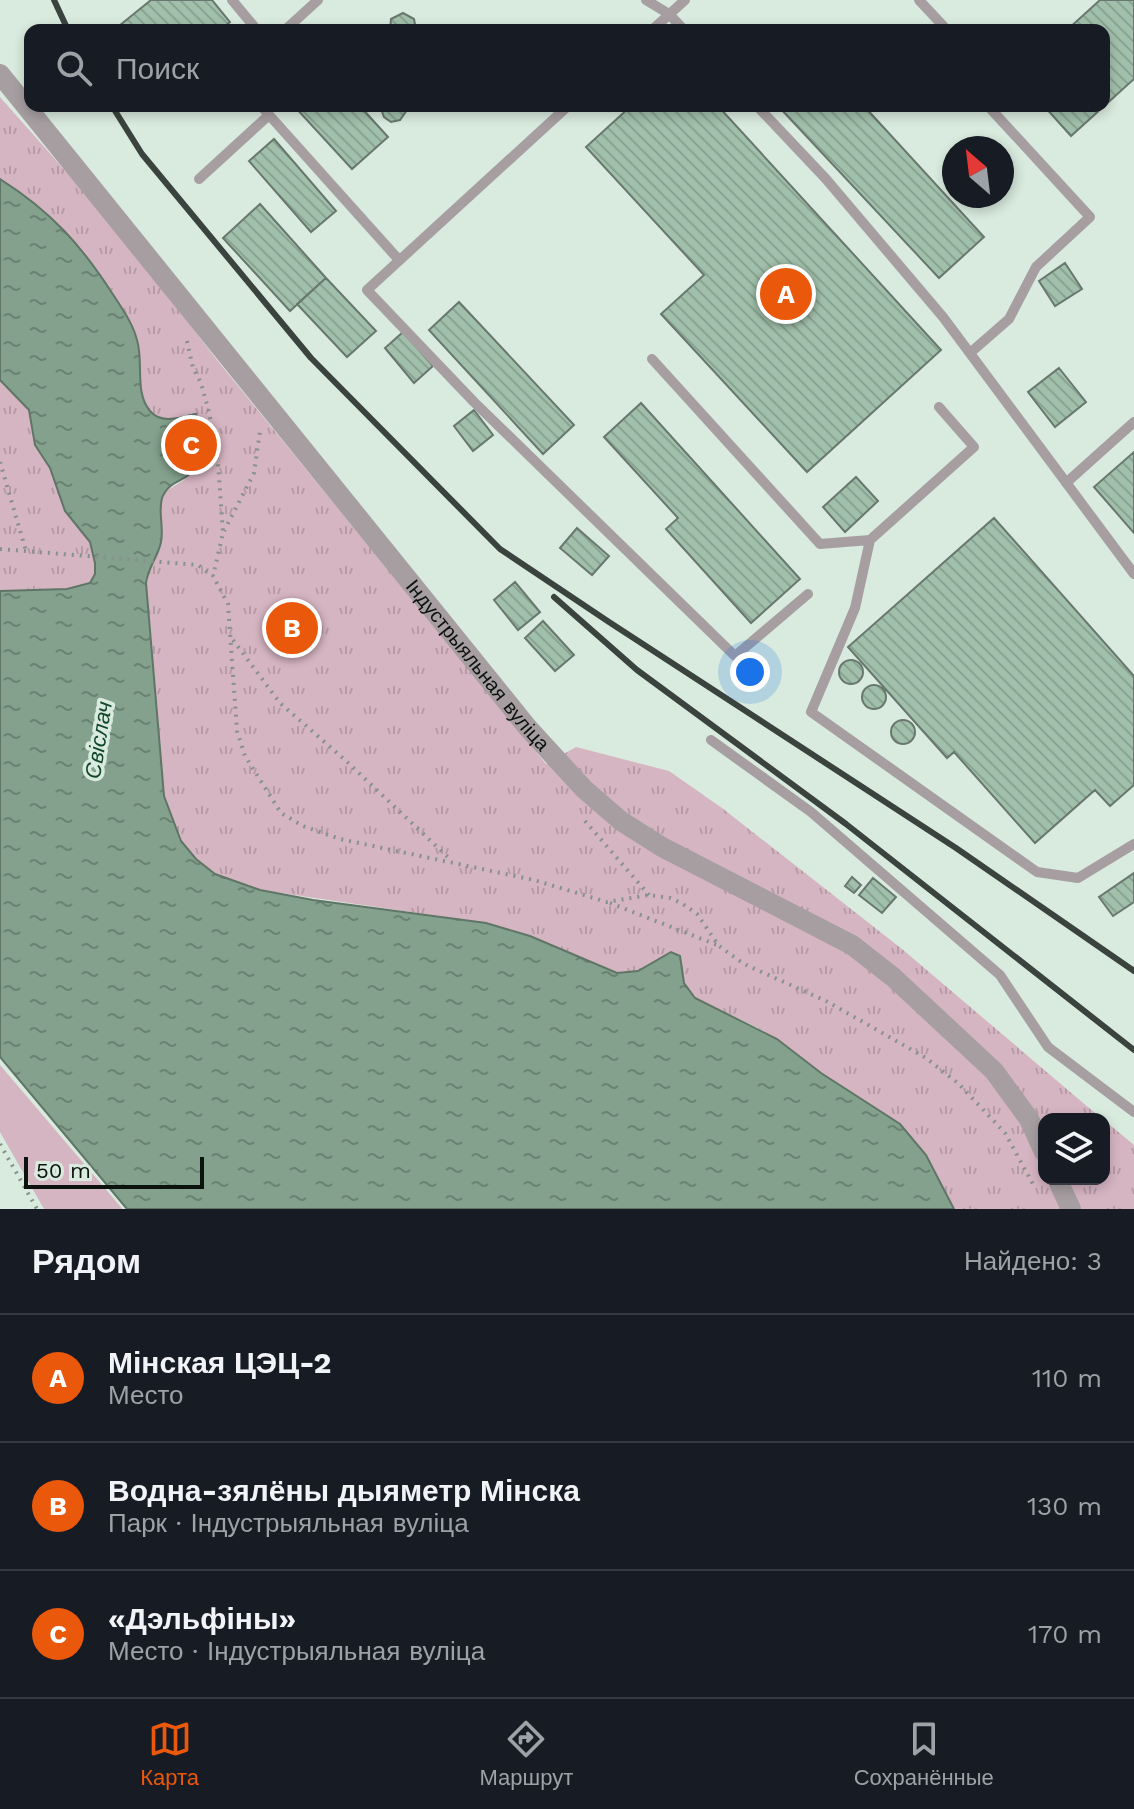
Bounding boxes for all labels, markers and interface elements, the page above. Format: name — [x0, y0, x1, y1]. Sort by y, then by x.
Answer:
search box — [24, 24, 1110, 112]
icon: search — [52, 46, 96, 90]
text: Поиск — [116, 51, 199, 86]
north arrow — [942, 136, 1014, 208]
pin: A — [760, 264, 812, 324]
pin: C — [165, 415, 217, 475]
street label: Індустрыяльная вуліца — [401, 575, 555, 756]
pin: B — [266, 598, 318, 658]
your location — [730, 652, 770, 692]
water label: Свіслач — [80, 700, 117, 780]
map controls — [1038, 1113, 1110, 1185]
button: layers — [1038, 1113, 1110, 1185]
scale bar — [24, 1153, 204, 1189]
text: 50 m — [36, 1158, 91, 1183]
text: Рядом — [32, 1241, 141, 1281]
text: Найдено: 3 — [964, 1246, 1102, 1276]
text: Мінская ЦЭЦ-2 — [108, 1345, 331, 1380]
text: A — [49, 1363, 67, 1393]
text: 110 m — [1032, 1363, 1102, 1393]
text: Место — [108, 1380, 184, 1410]
text: Водна-зялёны дыяметр Мінска — [108, 1473, 580, 1508]
text: B — [49, 1491, 67, 1521]
text: 130 m — [1027, 1491, 1102, 1521]
text: Парк · Індустрыяльная вуліца — [108, 1508, 469, 1538]
text: «Дэльфіны» — [108, 1601, 296, 1636]
text: C — [49, 1619, 67, 1649]
text: 170 m — [1028, 1619, 1102, 1649]
text: Место · Індустрыяльная вуліца — [108, 1636, 485, 1666]
tab: Карта — [140, 1717, 199, 1791]
tab: Маршрут — [480, 1717, 573, 1791]
tab: Сохранённые — [854, 1717, 994, 1791]

